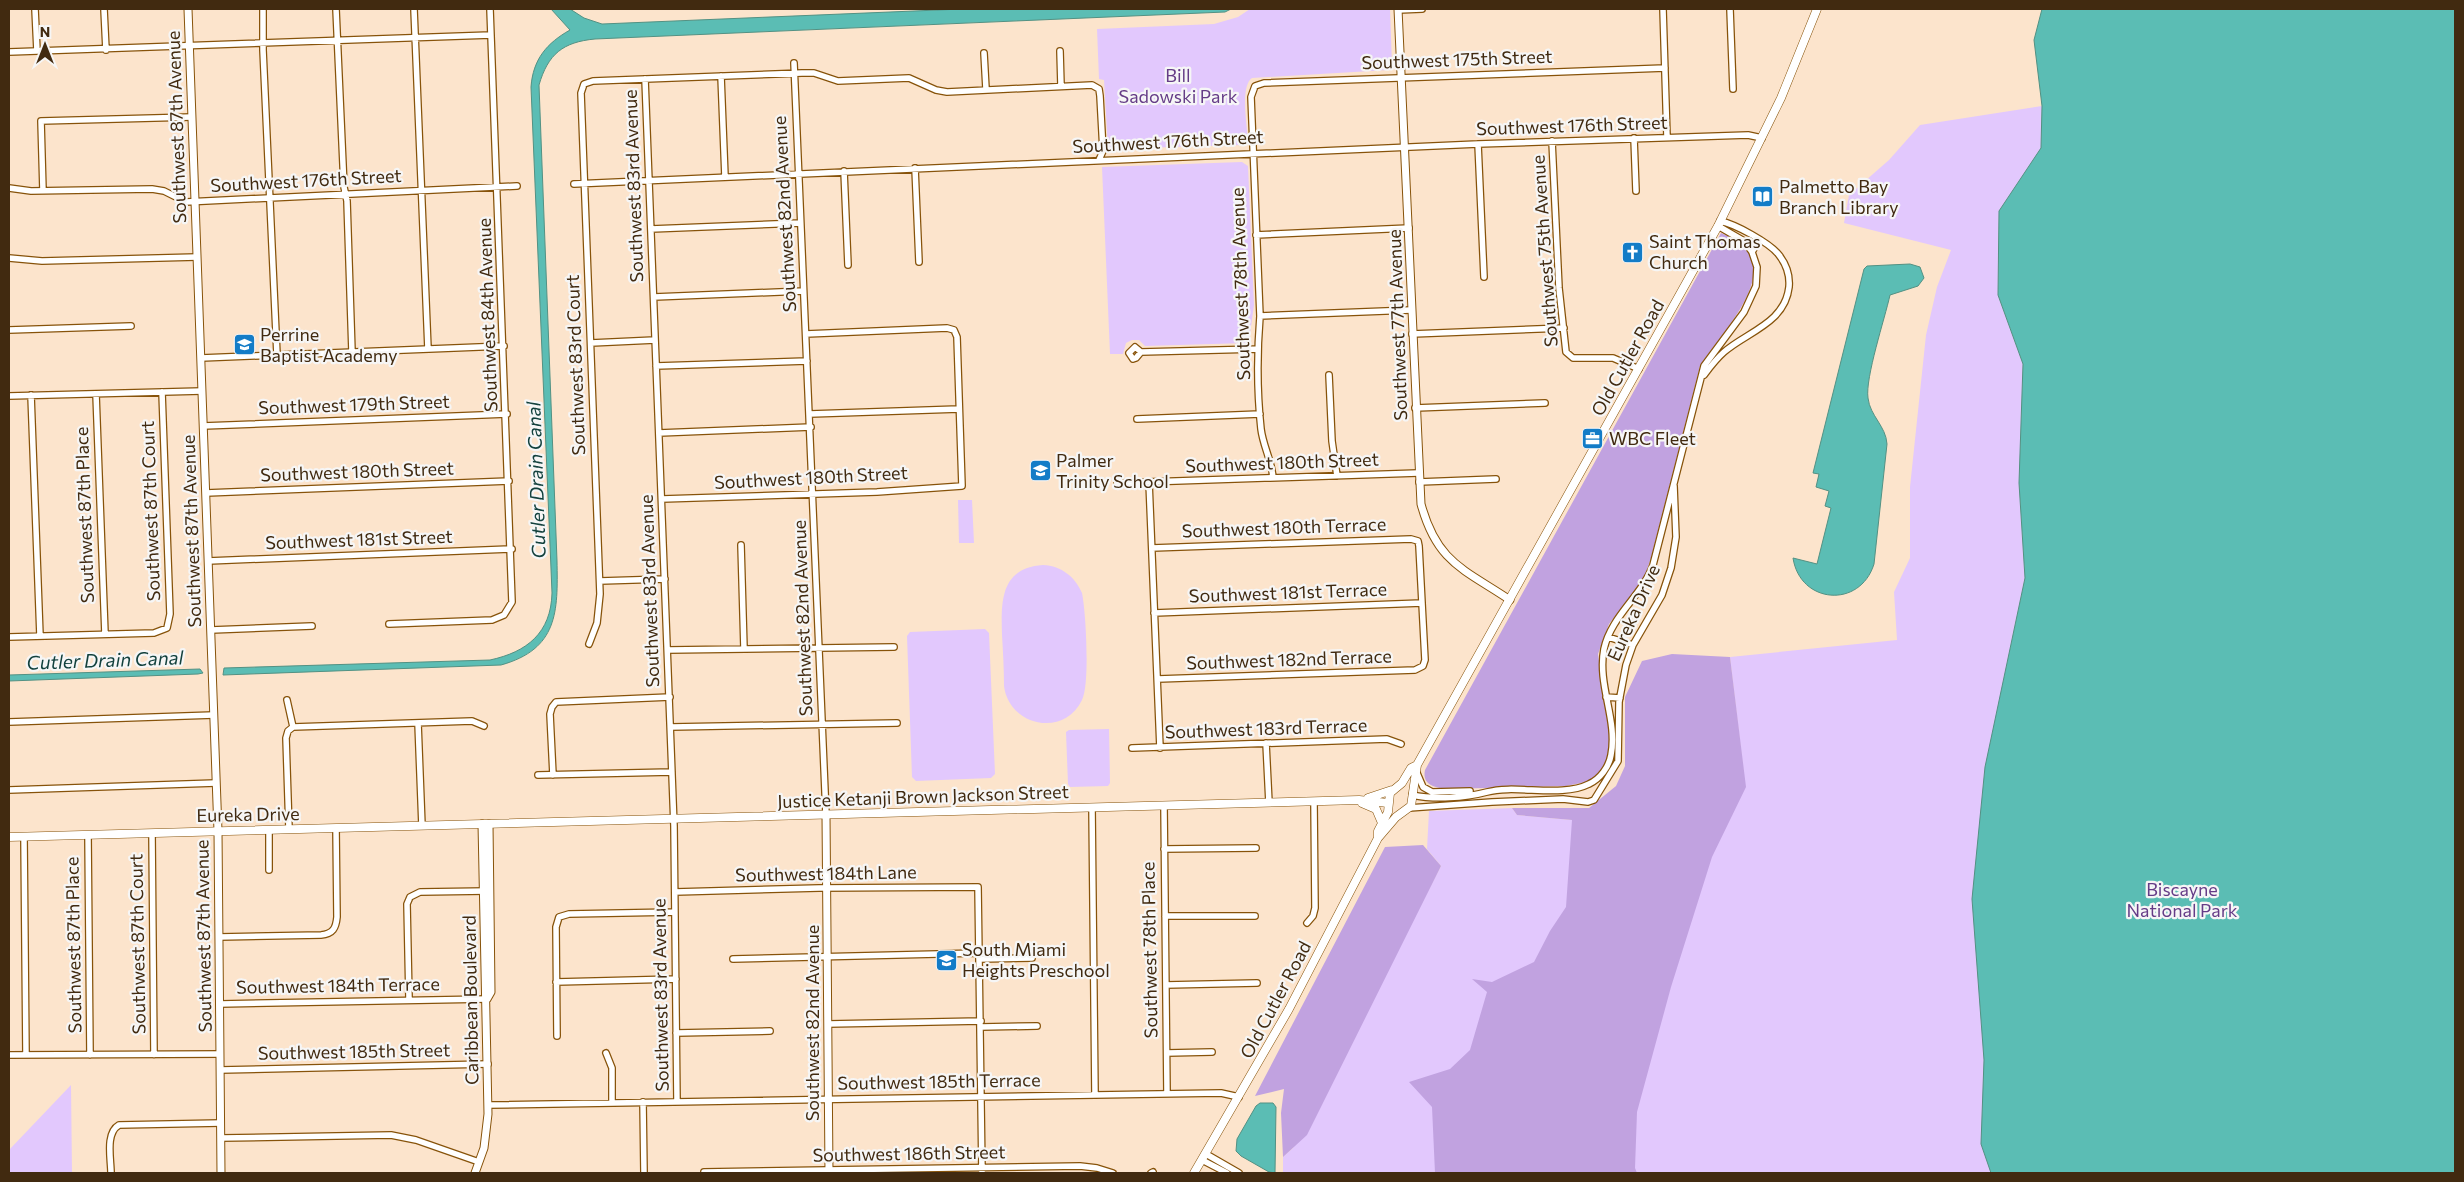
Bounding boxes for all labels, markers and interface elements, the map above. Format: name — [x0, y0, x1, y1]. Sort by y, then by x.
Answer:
north arrow — [20, 20, 70, 70]
text: N — [40, 23, 50, 40]
street label: Southwest 87th Avenue — [162, 30, 190, 224]
street label: Southwest 175th Street — [1361, 45, 1553, 73]
park label: Bill Sadowski Park — [1119, 64, 1238, 107]
street label: Southwest 83rd Avenue — [619, 89, 647, 283]
street label: Southwest 176th Street — [1476, 111, 1668, 139]
street label: Southwest 82nd Avenue — [768, 115, 800, 313]
street label: Southwest 176th Street — [1072, 125, 1264, 157]
street label: Southwest 75th Avenue — [1526, 154, 1562, 348]
street label: Southwest 176th Street — [210, 164, 402, 196]
place label: Palmetto Bay Branch Library — [1779, 175, 1899, 218]
library icon: Palmetto Bay Branch Library — [1751, 185, 1775, 209]
street label: Southwest 78th Avenue — [1226, 187, 1254, 381]
street label: Southwest 84th Avenue — [473, 218, 501, 413]
street label: Southwest 77th Avenue — [1383, 229, 1411, 421]
place label: Saint Thomas Church — [1649, 230, 1761, 273]
church icon: Saint Thomas Church — [1621, 240, 1645, 264]
street label: Southwest 83rd Court — [561, 274, 589, 456]
street label: Old Cutler Road — [1586, 295, 1668, 420]
place label: Perrine Baptist Academy — [260, 323, 398, 366]
school or university icon: Perrine Baptist Academy — [232, 333, 256, 357]
street label: Southwest 179th Street — [258, 390, 450, 418]
water label: Cutler Drain Canal — [521, 400, 550, 559]
street label: Southwest 87th Court — [136, 420, 164, 602]
street label: Southwest 87th Place — [70, 426, 98, 604]
office icon: WBC Fleet — [1581, 427, 1605, 451]
place label: WBC Fleet — [1609, 427, 1696, 449]
street label: Southwest 87th Avenue — [177, 434, 205, 628]
street label: Southwest 180th Street — [1185, 448, 1379, 476]
place label: Palmer Trinity School — [1056, 449, 1169, 492]
street label: Southwest 180th Street — [260, 457, 454, 485]
school or university icon: Palmer Trinity School — [1028, 459, 1052, 483]
street label: Southwest 180th Street — [714, 461, 908, 493]
street label: Southwest 83rd Avenue — [635, 494, 663, 688]
street label: Southwest 180th Terrace — [1181, 512, 1387, 542]
street label: Southwest 82nd Avenue — [788, 519, 816, 717]
street label: Southwest 181st Street — [265, 525, 453, 553]
street label: Eureka Drive — [1602, 561, 1664, 664]
street label: Southwest 181st Terrace — [1188, 578, 1387, 606]
street label: Southwest 182nd Terrace — [1186, 644, 1392, 674]
water label: Cutler Drain Canal — [26, 645, 185, 674]
street label: Southwest 183rd Terrace — [1164, 713, 1368, 743]
street label: Justice Ketanji Brown Jackson Street — [777, 780, 1069, 812]
street label: Eureka Drive — [196, 802, 300, 826]
street label: Southwest 87th Avenue — [190, 839, 216, 1033]
street label: Southwest 87th Court — [124, 854, 150, 1035]
street label: Southwest 87th Place — [60, 857, 86, 1033]
street label: Southwest 184th Lane — [735, 860, 917, 886]
street label: Southwest 78th Place — [1136, 862, 1162, 1039]
park label: Biscayne National Park — [2126, 878, 2238, 921]
street label: Southwest 83rd Avenue — [647, 898, 673, 1092]
street label: Caribbean Boulevard — [458, 915, 482, 1085]
street label: Southwest 82nd Avenue — [801, 925, 823, 1121]
street label: Old Cutler Road — [1235, 937, 1315, 1062]
place label: South Miami Heights Preschool — [962, 938, 1110, 981]
school or university icon: South Miami Heights Preschool — [934, 948, 958, 972]
street label: Southwest 184th Terrace — [236, 972, 440, 998]
street label: Southwest 185th Street — [258, 1038, 450, 1064]
street label: Southwest 185th Terrace — [837, 1068, 1041, 1094]
street label: Southwest 186th Street — [812, 1140, 1006, 1166]

